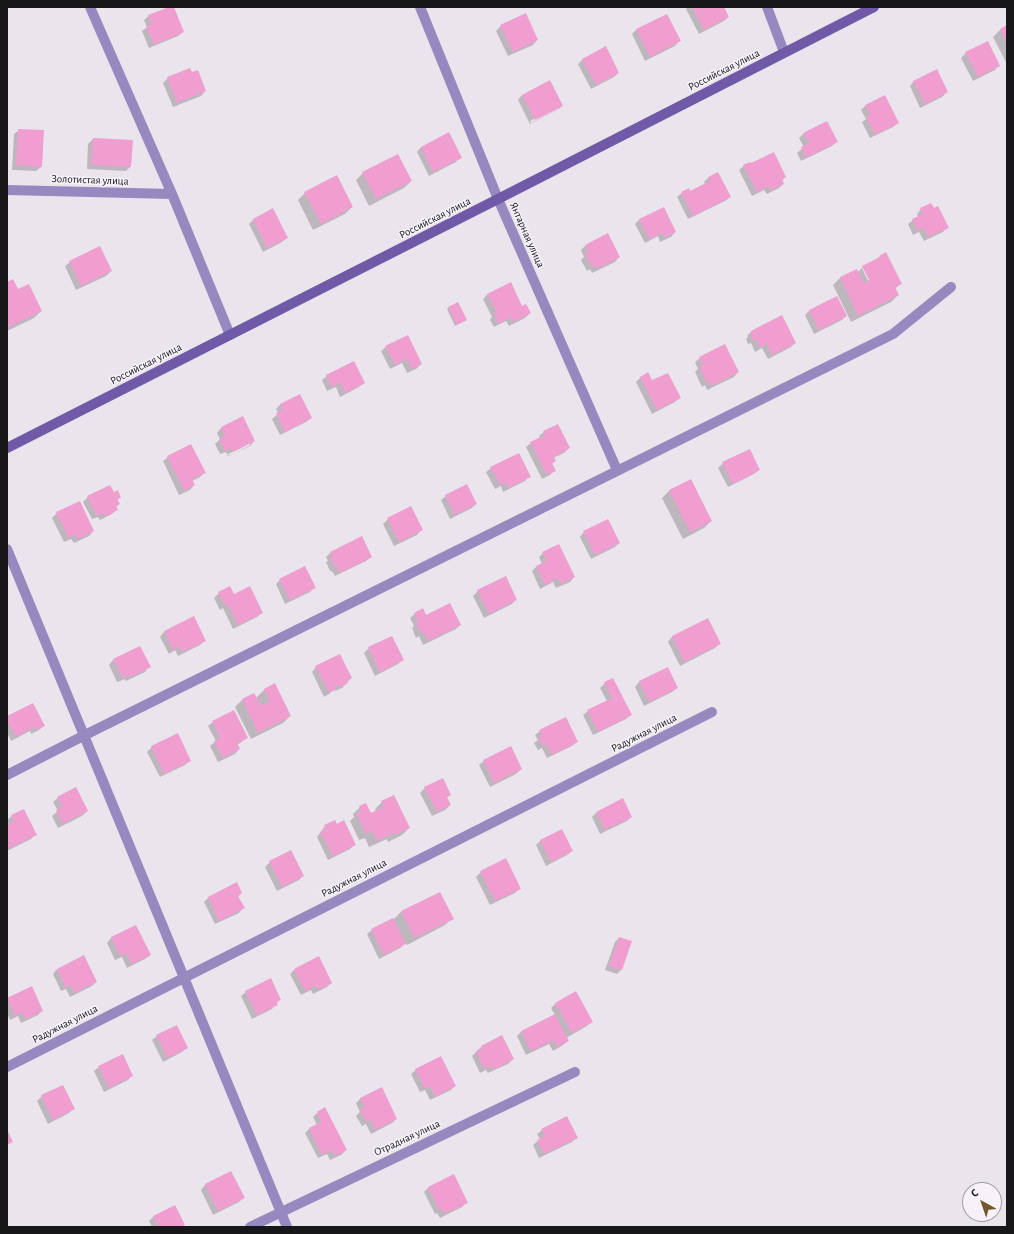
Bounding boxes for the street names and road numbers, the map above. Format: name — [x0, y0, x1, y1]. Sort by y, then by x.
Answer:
street label: Российская улица — [686, 46, 762, 94]
street label: Золотистая улица — [51, 172, 129, 188]
street label: Российская улица — [397, 194, 473, 242]
street label: Янтарная улица — [507, 200, 547, 270]
street label: Российская улица — [108, 340, 184, 388]
street label: Радужная улица — [609, 711, 679, 755]
street label: Радужная улица — [319, 856, 389, 900]
street label: Радужная улица — [30, 1002, 100, 1046]
street label: Отрадная улица — [372, 1117, 442, 1159]

